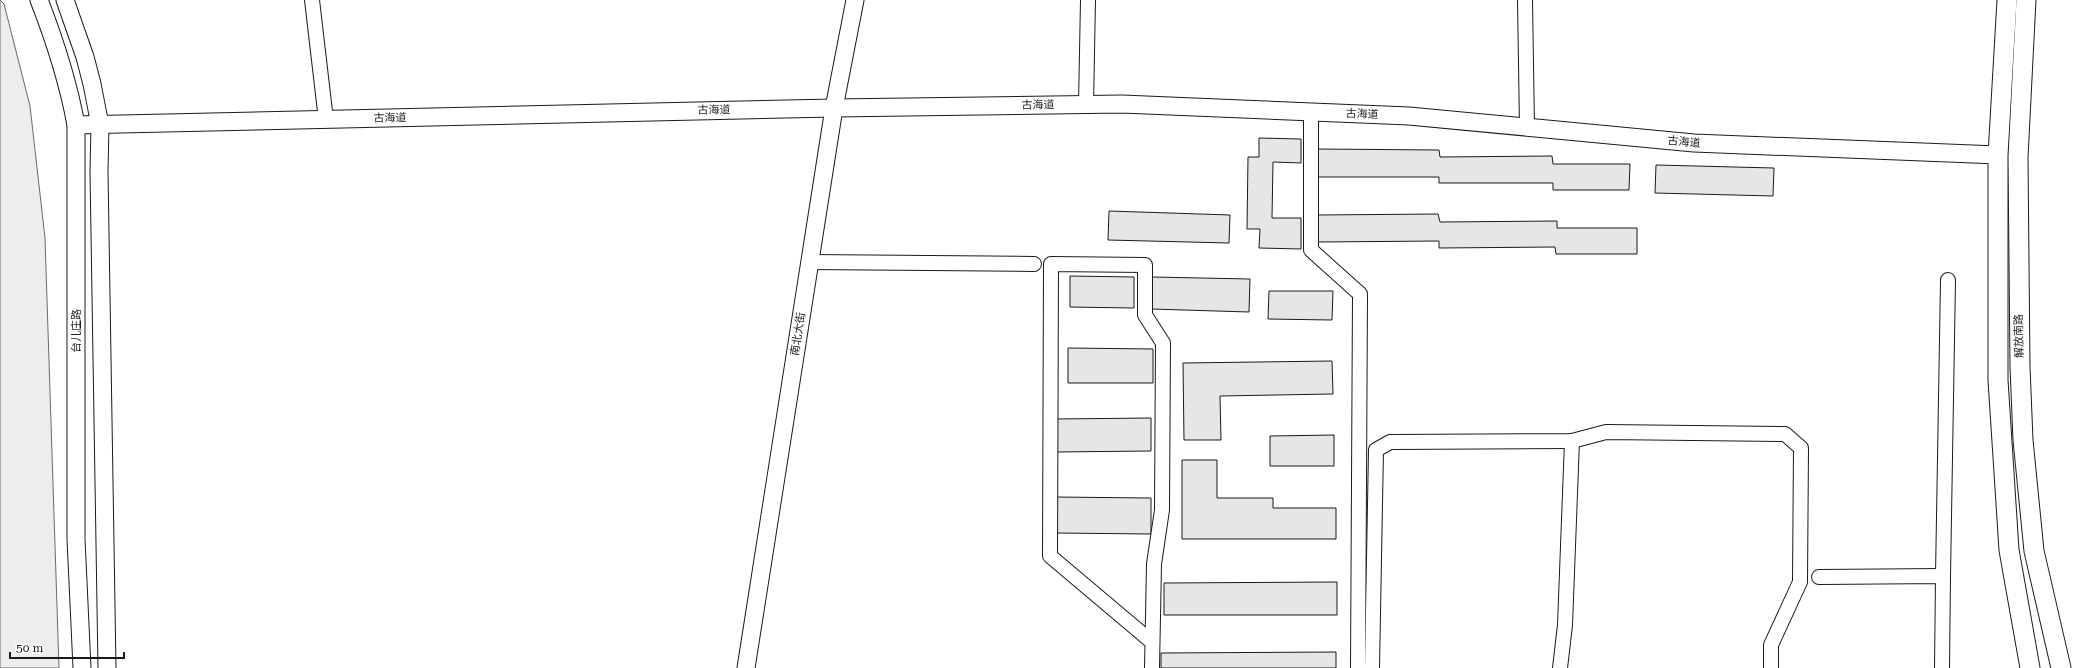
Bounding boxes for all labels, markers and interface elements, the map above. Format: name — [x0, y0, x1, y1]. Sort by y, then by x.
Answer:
street label: 古海道 — [1021, 98, 1055, 112]
street label: 古海道 — [697, 103, 731, 117]
street label: 古海道 — [1345, 107, 1379, 121]
street label: 古海道 — [373, 111, 407, 125]
street label: 古海道 — [1667, 134, 1701, 150]
street label: 台儿庄路 — [70, 309, 83, 353]
street label: 南北大街 — [788, 311, 808, 357]
street label: 解放南路 — [2012, 314, 2026, 358]
scale bar — [10, 634, 124, 660]
text: 50 m — [16, 641, 43, 655]

